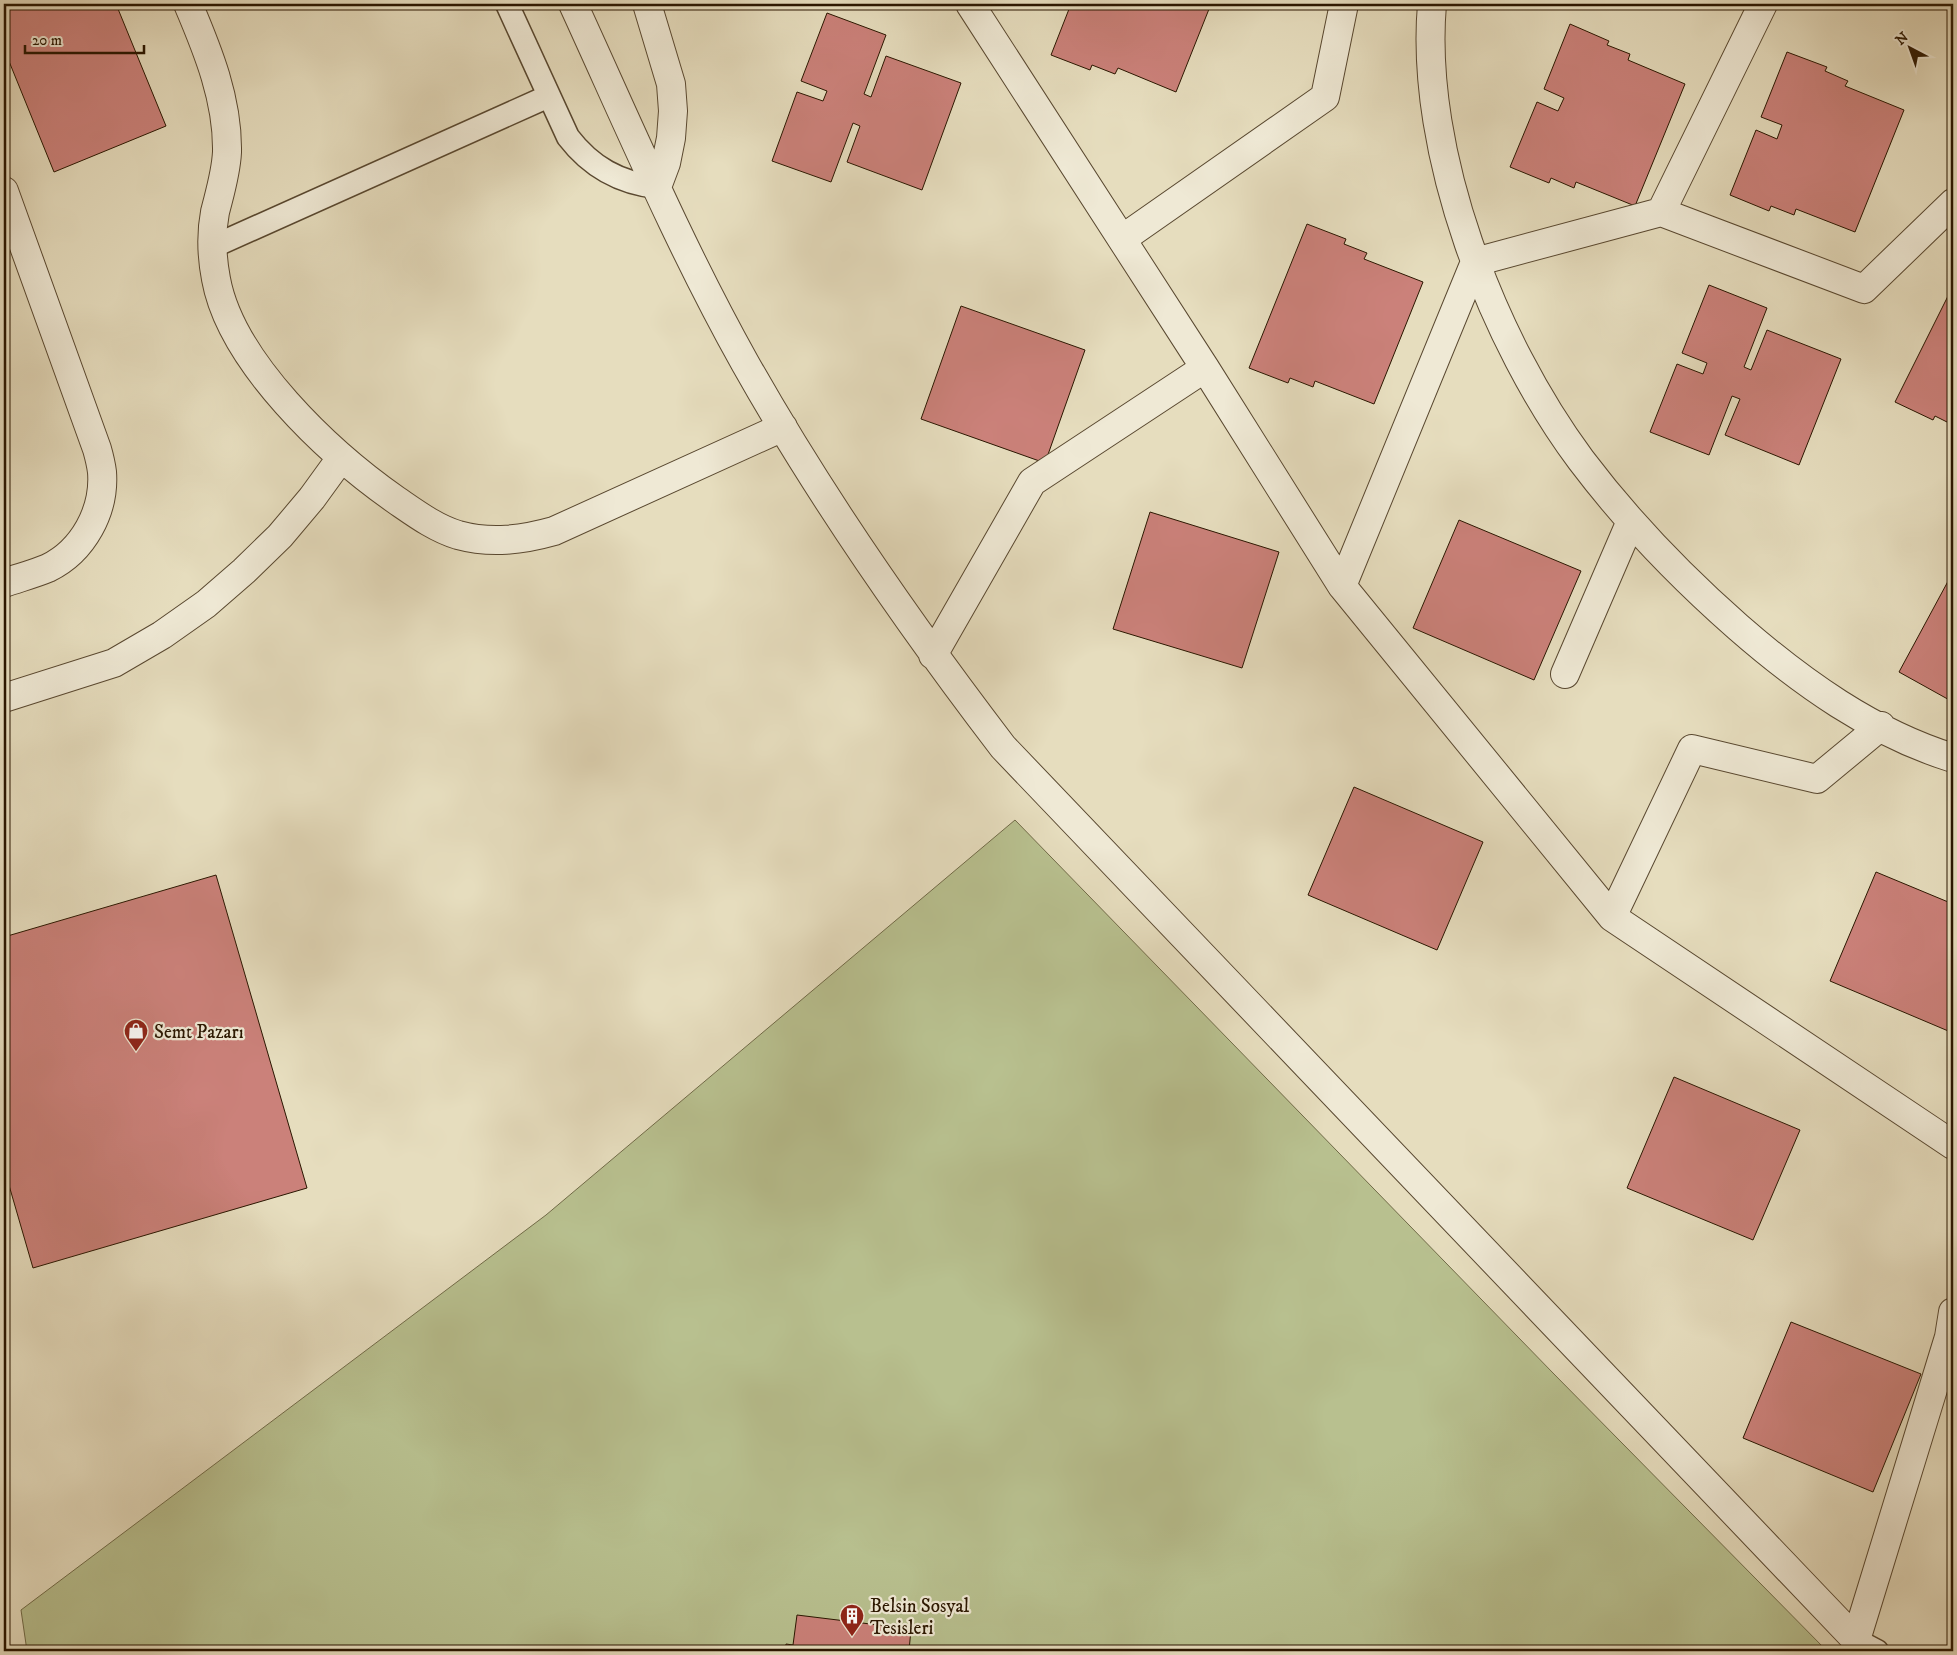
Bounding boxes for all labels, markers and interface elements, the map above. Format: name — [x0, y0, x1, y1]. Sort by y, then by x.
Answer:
scale bar — [25, 22, 144, 54]
north arrow — [1884, 22, 1934, 72]
text: N — [1892, 28, 1913, 50]
text: 20 m — [32, 31, 62, 50]
shop icon: Semt Pazarı — [123, 1018, 149, 1052]
place label: Semt Pazarı — [154, 1021, 244, 1044]
place label: Belsin Sosyal Tesisleri — [870, 1595, 969, 1640]
building icon: Belsin Sosyal Tesisleri — [839, 1603, 865, 1637]

